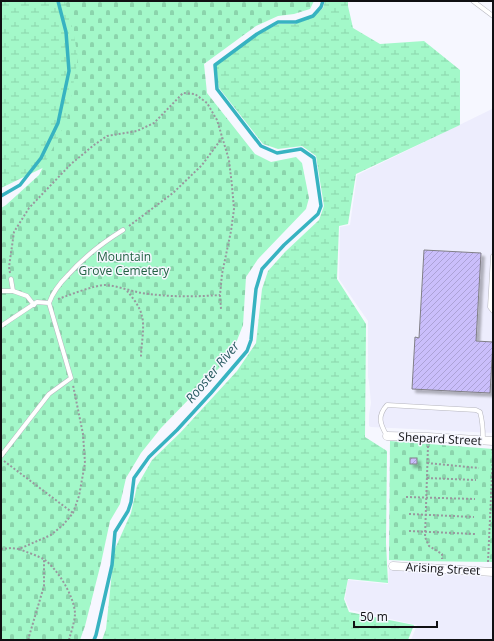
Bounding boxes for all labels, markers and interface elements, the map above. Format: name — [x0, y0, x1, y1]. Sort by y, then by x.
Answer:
park label: Mountain Grove Cemetery — [79, 248, 170, 279]
water label: Rooster River — [181, 337, 244, 407]
street label: Shepard Street — [398, 428, 482, 449]
street label: Arising Street — [405, 558, 481, 579]
scale bar — [354, 603, 437, 629]
text: 50 m — [360, 608, 388, 625]

